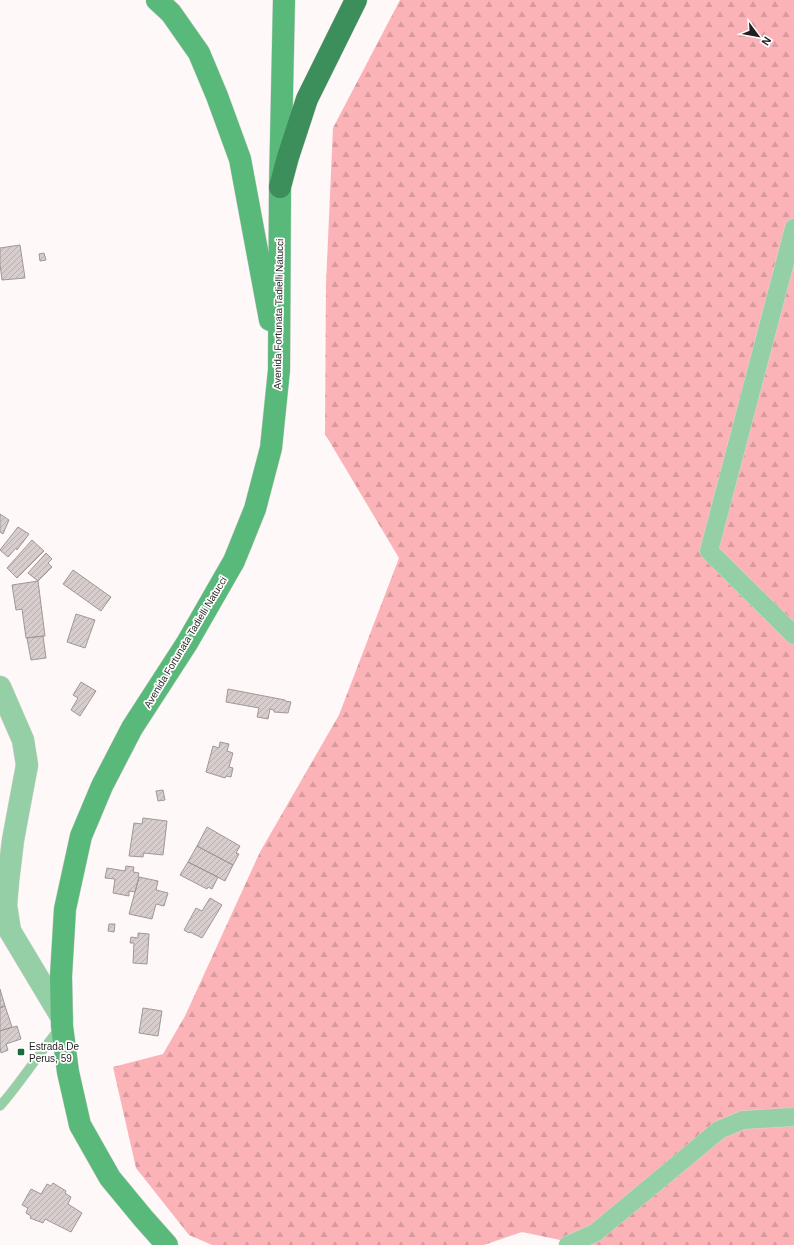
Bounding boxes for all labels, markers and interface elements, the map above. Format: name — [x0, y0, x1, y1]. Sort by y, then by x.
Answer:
north arrow — [738, 16, 778, 56]
text: N — [759, 35, 774, 48]
street label: Avenida Fortunata Tadielli Natucci — [272, 239, 285, 390]
street label: Avenida Fortunata Tadielli Natucci — [142, 575, 229, 710]
place label: Estrada De Perus, 59 — [29, 1041, 79, 1064]
marker: Estrada De Perus, 59 — [16, 1047, 26, 1057]

